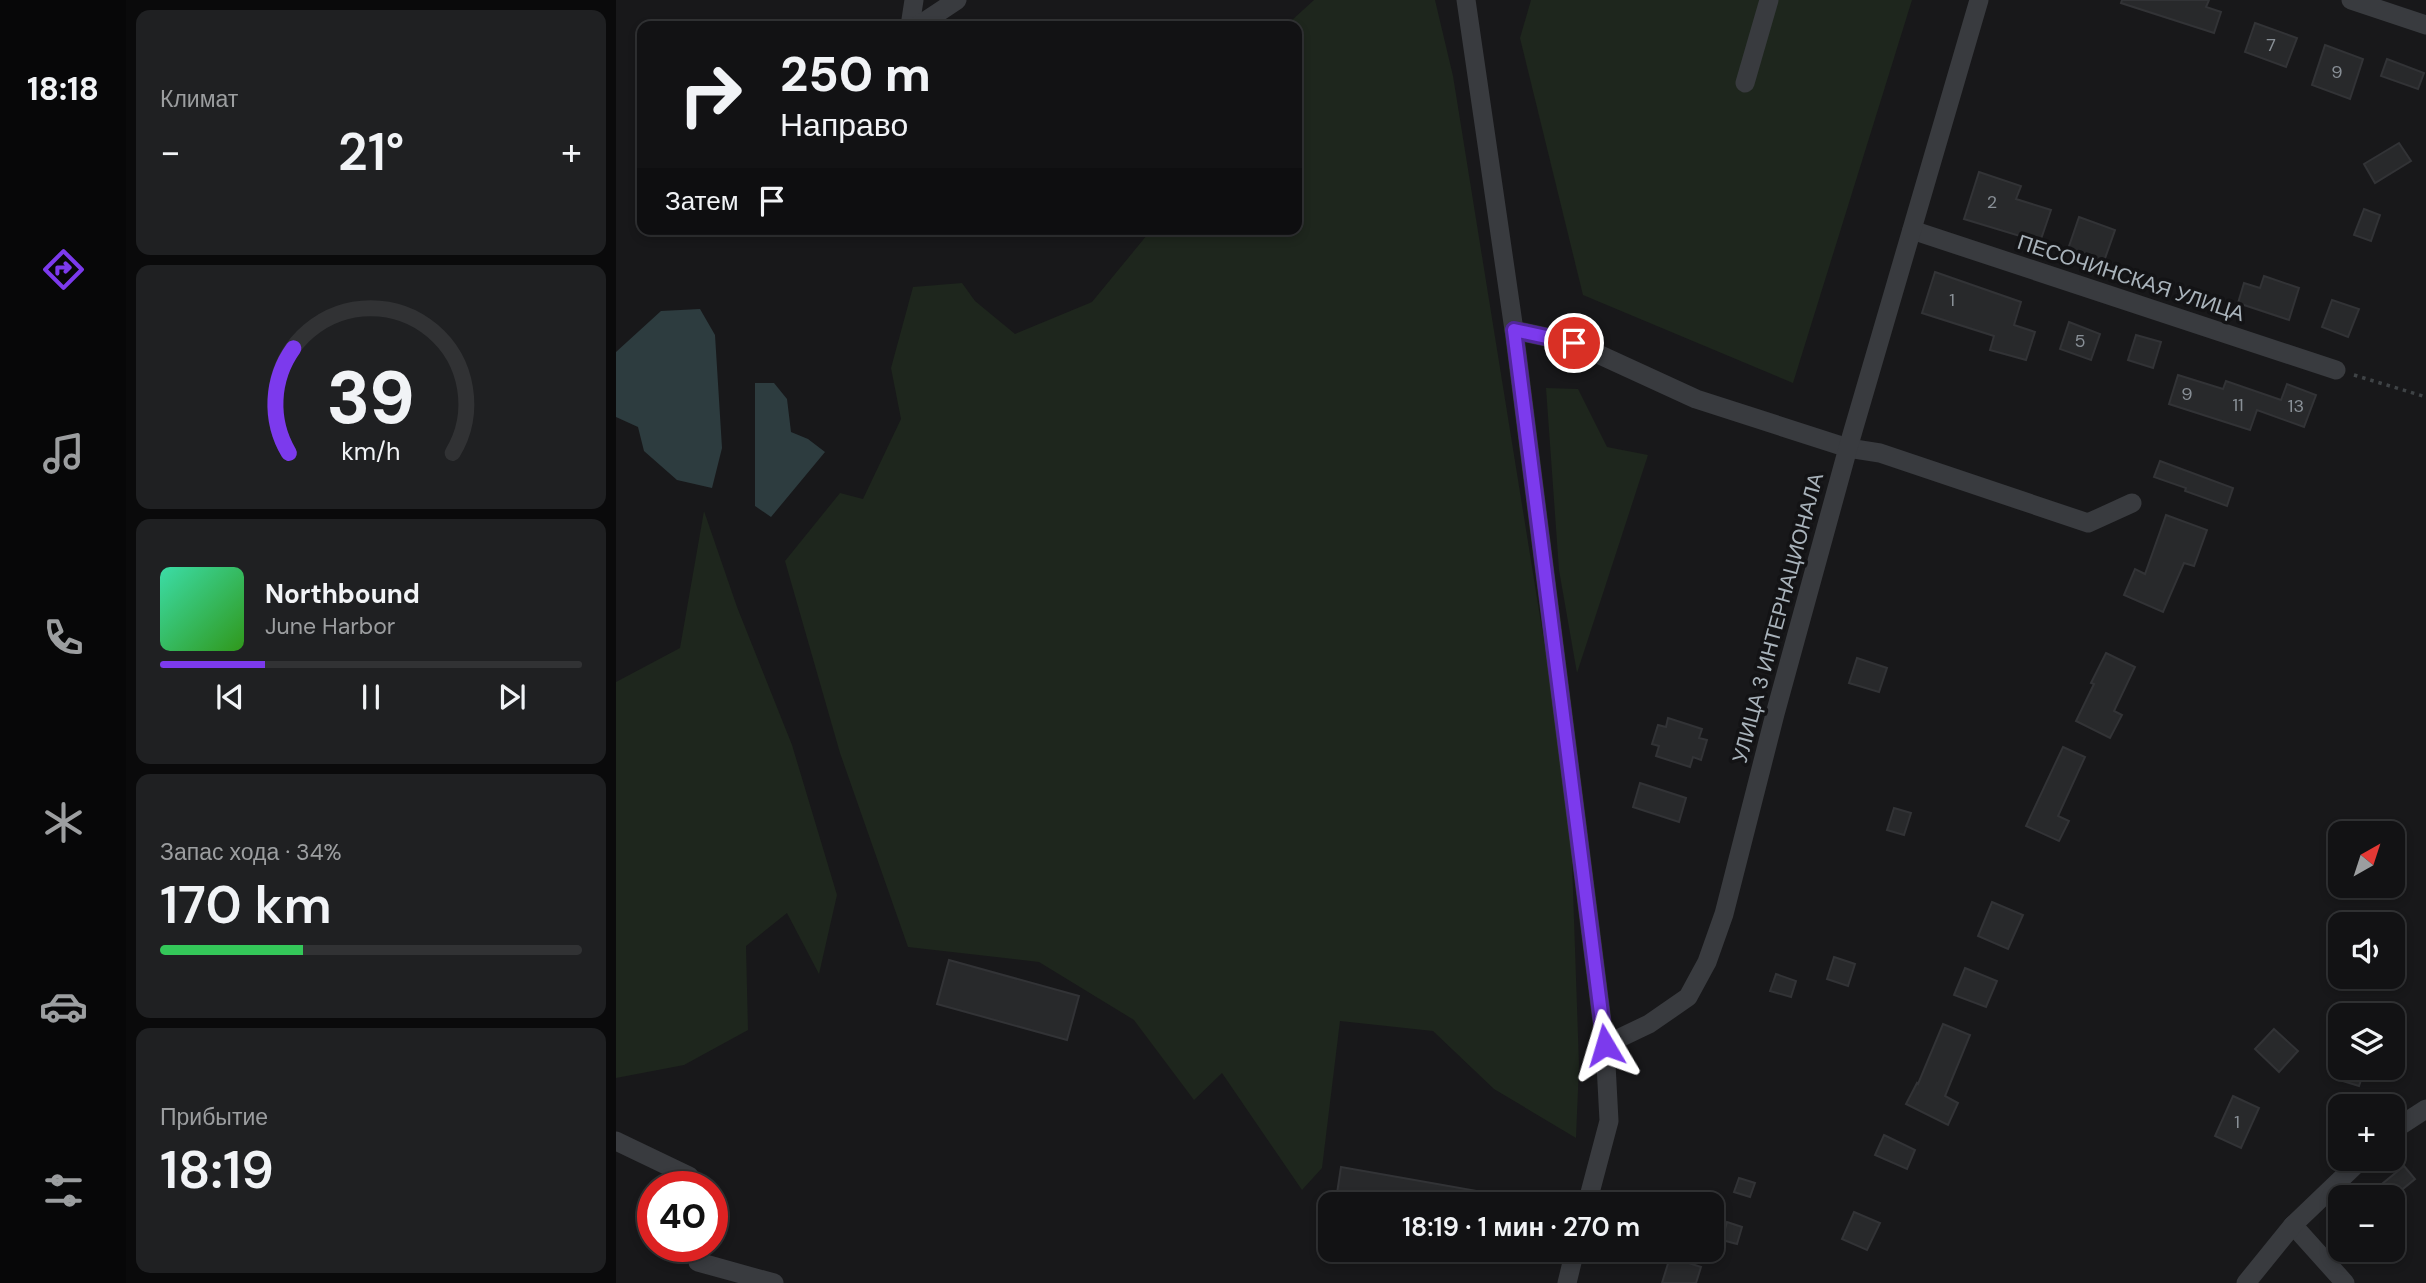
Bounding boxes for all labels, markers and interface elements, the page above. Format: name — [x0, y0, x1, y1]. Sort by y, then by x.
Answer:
house number: 7 — [2266, 33, 2276, 57]
text: 250 m — [780, 42, 931, 106]
icon: right — [665, 49, 756, 140]
house number: 9 — [2331, 60, 2343, 84]
text: 18:18 — [27, 68, 99, 110]
text: Климат — [160, 84, 238, 114]
text: Направо — [780, 104, 908, 146]
text: 21° — [338, 118, 404, 186]
text: − — [160, 127, 181, 177]
text: + — [561, 127, 582, 177]
icon: arrive — [753, 182, 791, 220]
text: Затем — [665, 184, 739, 218]
house number: 2 — [1987, 190, 1997, 214]
street label: ПЕСОЧИНСКАЯ УЛИЦА — [2014, 228, 2248, 328]
icon: directions — [39, 245, 88, 294]
house number: 1 — [1949, 288, 1955, 312]
pin — [1544, 313, 1604, 373]
icon: arrive — [1555, 324, 1593, 362]
house number: 5 — [2075, 329, 2085, 353]
text: 39 — [327, 351, 415, 446]
house number: 9 — [2181, 382, 2193, 406]
house number: 11 — [2232, 393, 2244, 417]
house number: 13 — [2288, 394, 2304, 418]
icon: music — [39, 429, 88, 478]
text: km/h — [341, 435, 401, 468]
street label: УЛИЦА 3 ИНТЕРНАЦИОНАЛА — [1726, 470, 1830, 766]
text: Northbound — [265, 577, 420, 611]
text: June Harbor — [265, 611, 395, 641]
icon: phone — [39, 613, 88, 662]
icon: previous — [211, 678, 249, 716]
icon: pause — [352, 678, 390, 716]
icon: next — [493, 678, 531, 716]
icon: climate — [39, 798, 88, 847]
north arrow — [2328, 821, 2404, 898]
map controls — [2328, 821, 2405, 1262]
text: Запас хода · 34% — [160, 837, 342, 867]
text: 170 km — [160, 871, 332, 939]
button: sound — [2328, 912, 2405, 989]
icon: car — [39, 982, 88, 1031]
button: layers — [2328, 1003, 2405, 1080]
position arrow — [1568, 1008, 1642, 1082]
button: + — [2328, 1094, 2405, 1171]
text: Прибытие — [160, 1102, 268, 1132]
house number: 1 — [2234, 1110, 2240, 1134]
text: 18:19 — [160, 1136, 274, 1204]
icon: filters — [39, 1166, 88, 1215]
speed limit sign: 40 — [637, 1171, 728, 1262]
button: − — [2328, 1185, 2405, 1262]
text: 18:19 · 1 мин · 270 m — [1402, 1210, 1640, 1244]

